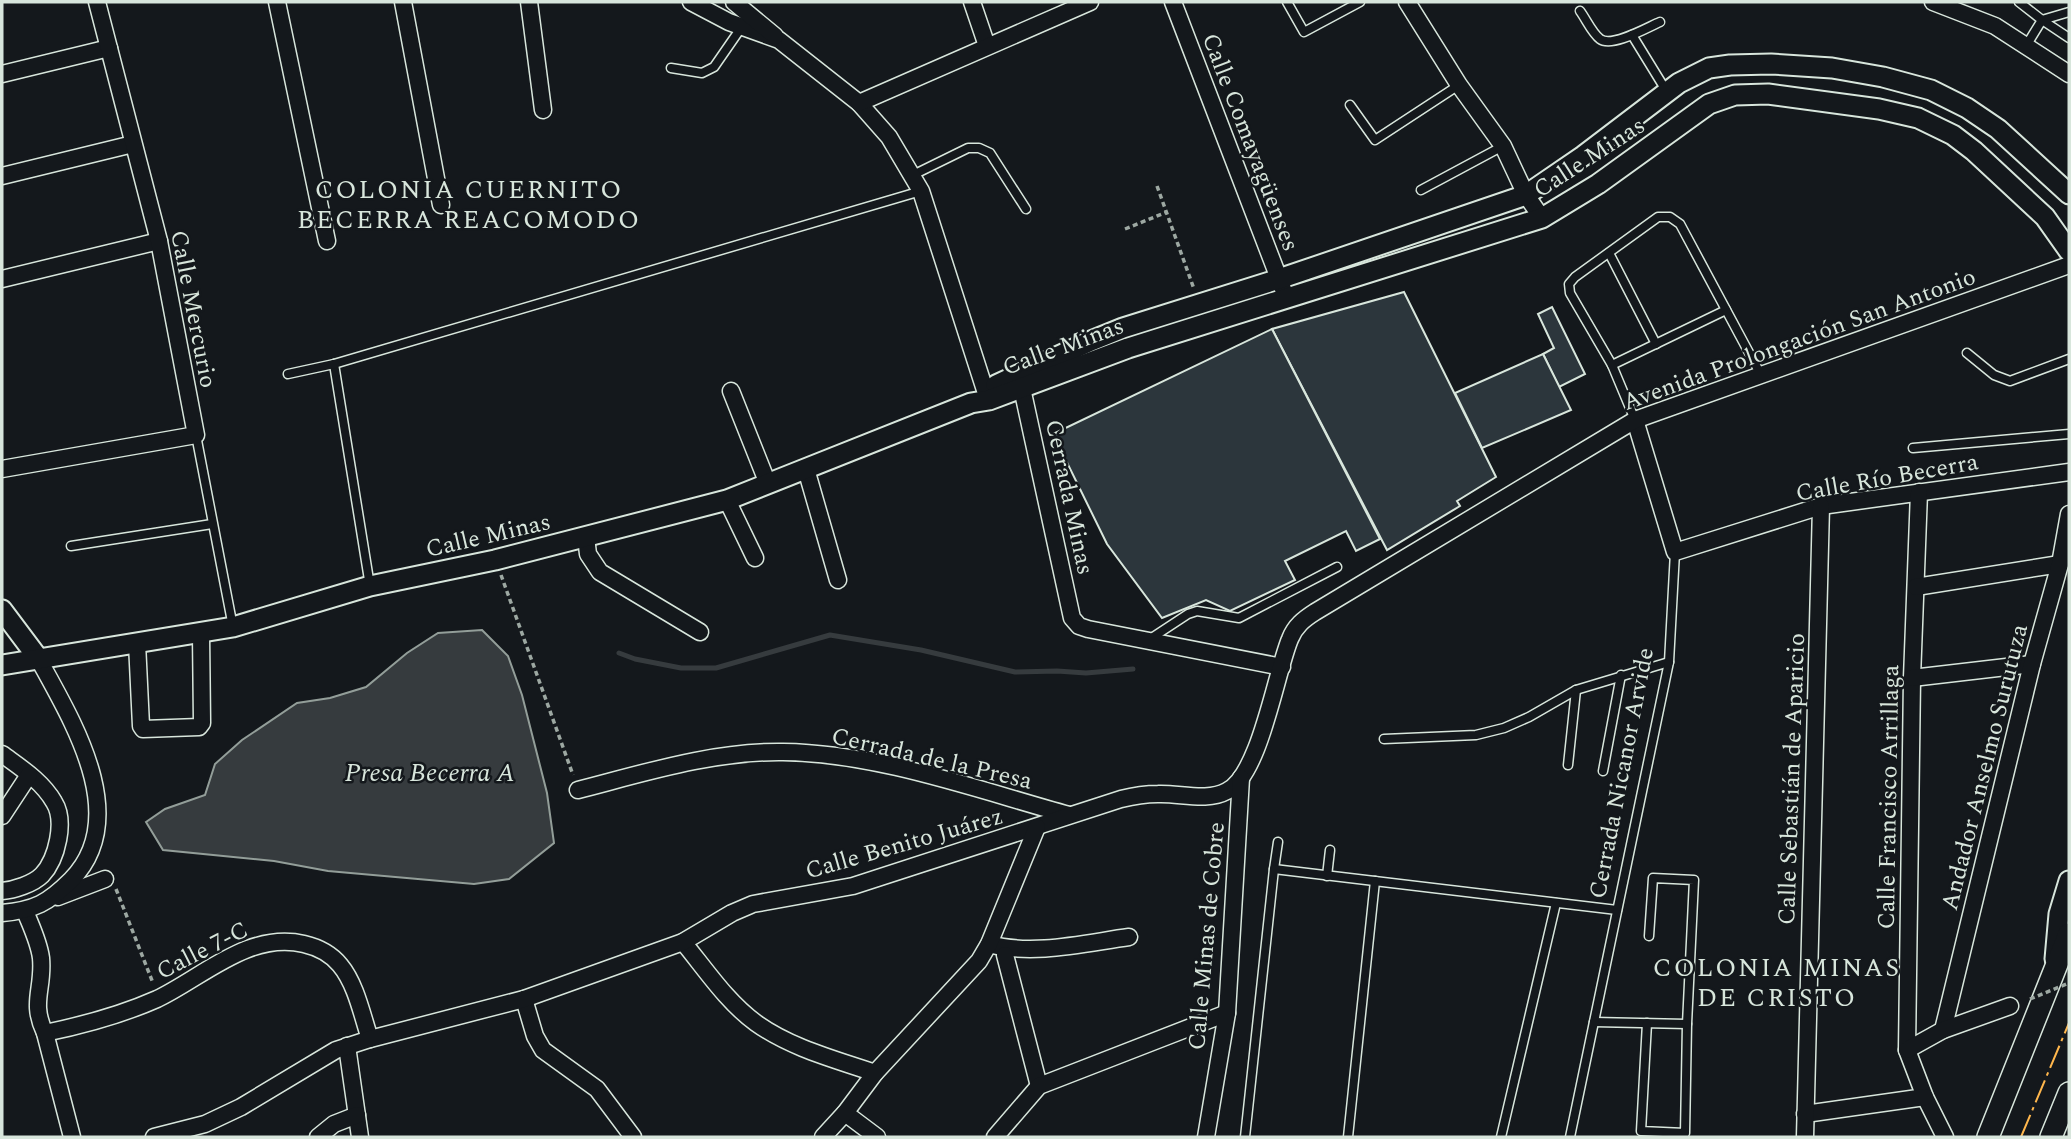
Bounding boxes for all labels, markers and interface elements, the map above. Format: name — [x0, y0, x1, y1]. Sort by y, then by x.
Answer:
street label: Calle Comayagüenses — [1192, 28, 1308, 257]
street label: Calle Minas — [1526, 108, 1653, 208]
district label: COLONIA CUERNITO BECERRA REACOMODO — [297, 170, 641, 240]
street label: Calle Mercurio — [160, 227, 226, 391]
street label: Avenida Prolongación San Antonio — [1618, 259, 1981, 421]
street label: Calle Minas — [997, 308, 1129, 386]
street label: Cerrada Minas — [1035, 416, 1103, 578]
street label: Calle Río Becerra — [1793, 444, 1982, 512]
street label: Calle Minas — [422, 504, 554, 568]
street label: Andador Anselmo Surutuza — [1932, 620, 2038, 914]
street label: Calle Sebastián de Aparicio — [1769, 632, 1815, 926]
street label: Cerrada Nicanor Arvide — [1580, 644, 1664, 902]
street label: Calle Francisco Arrillaga — [1869, 664, 1909, 930]
street label: Cerrada de la Presa — [828, 718, 1036, 800]
water label: Presa Becerra A — [345, 753, 515, 793]
street label: Calle Benito Juárez — [801, 799, 1007, 889]
street label: Calle Minas de Cobre — [1179, 820, 1235, 1052]
street label: Calle 7-C — [150, 912, 255, 989]
district label: COLONIA MINAS DE CRISTO — [1653, 948, 1901, 1018]

